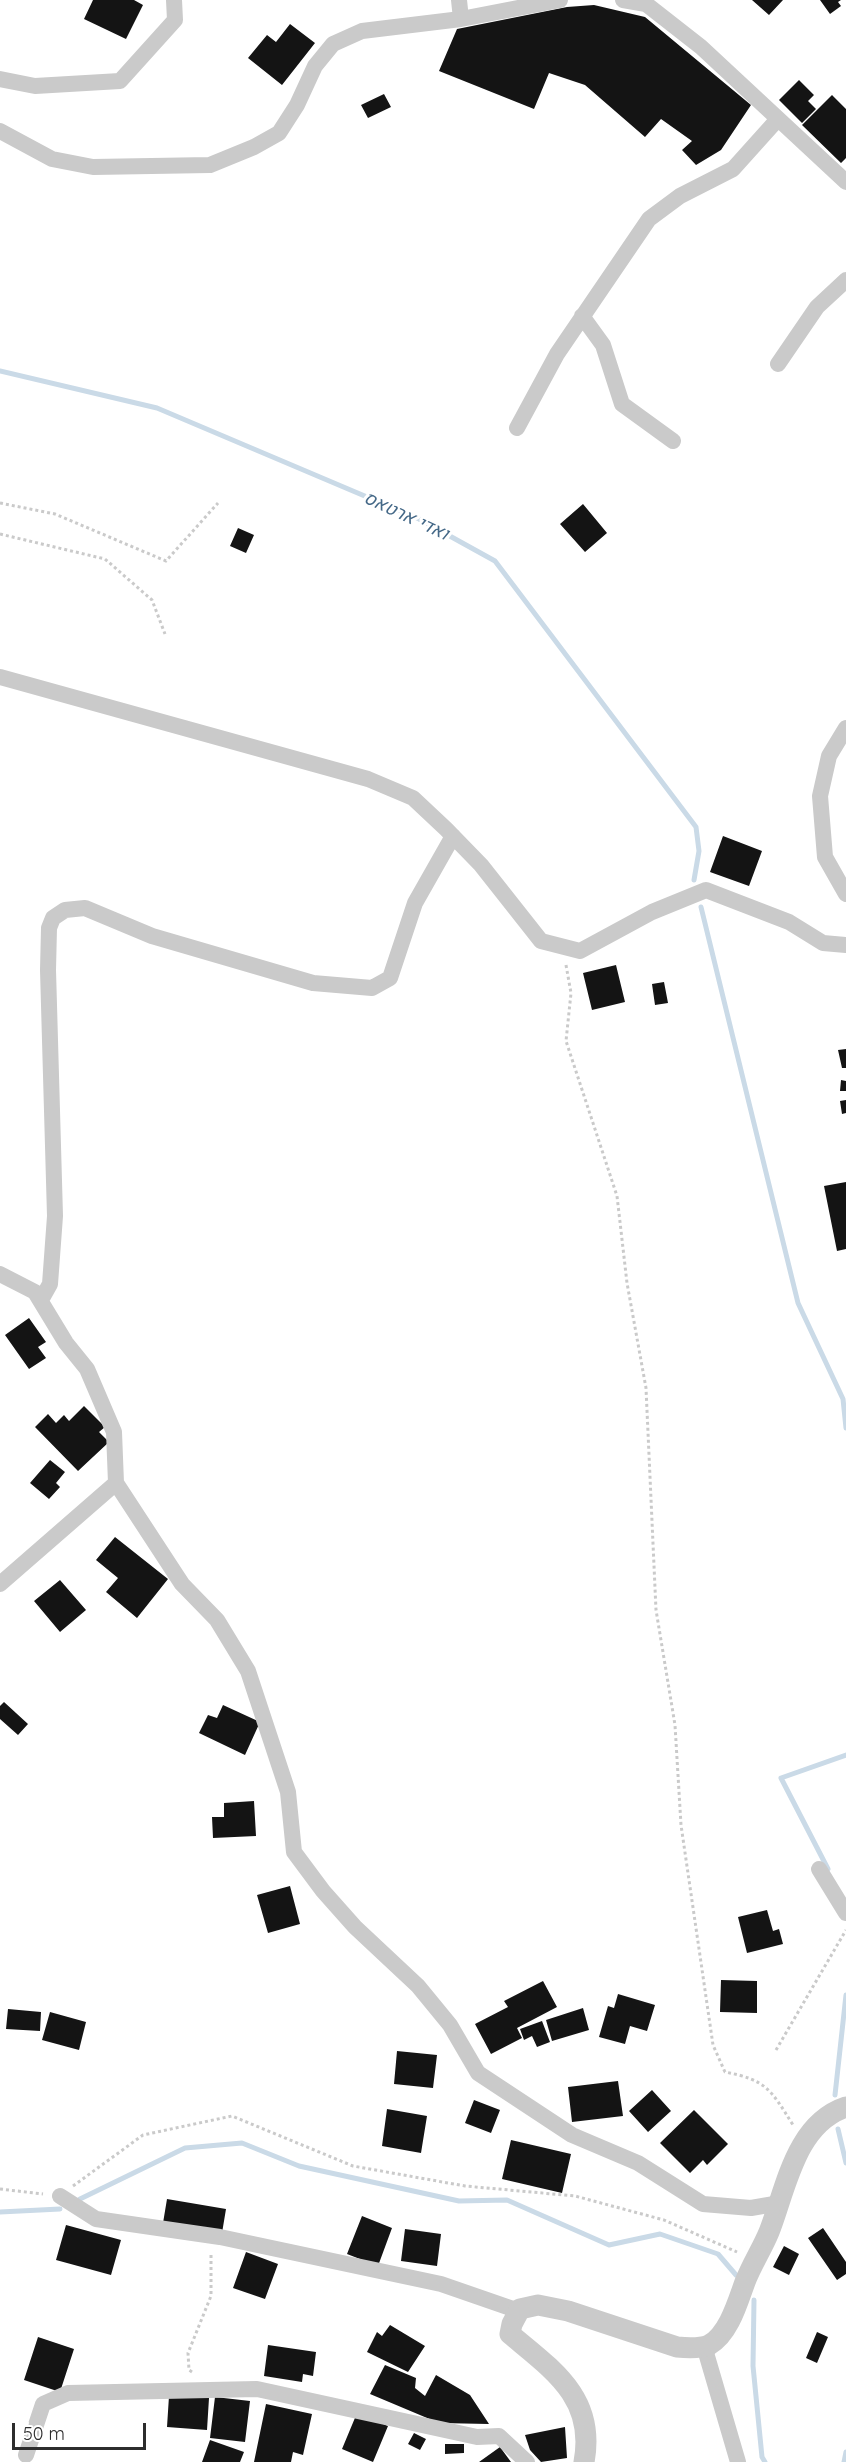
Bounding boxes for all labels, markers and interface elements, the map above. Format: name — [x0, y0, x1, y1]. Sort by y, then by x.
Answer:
water label: ואדי ארטאס — [360, 487, 452, 545]
scale bar — [15, 2411, 148, 2449]
text: 50 m — [23, 2422, 65, 2445]

